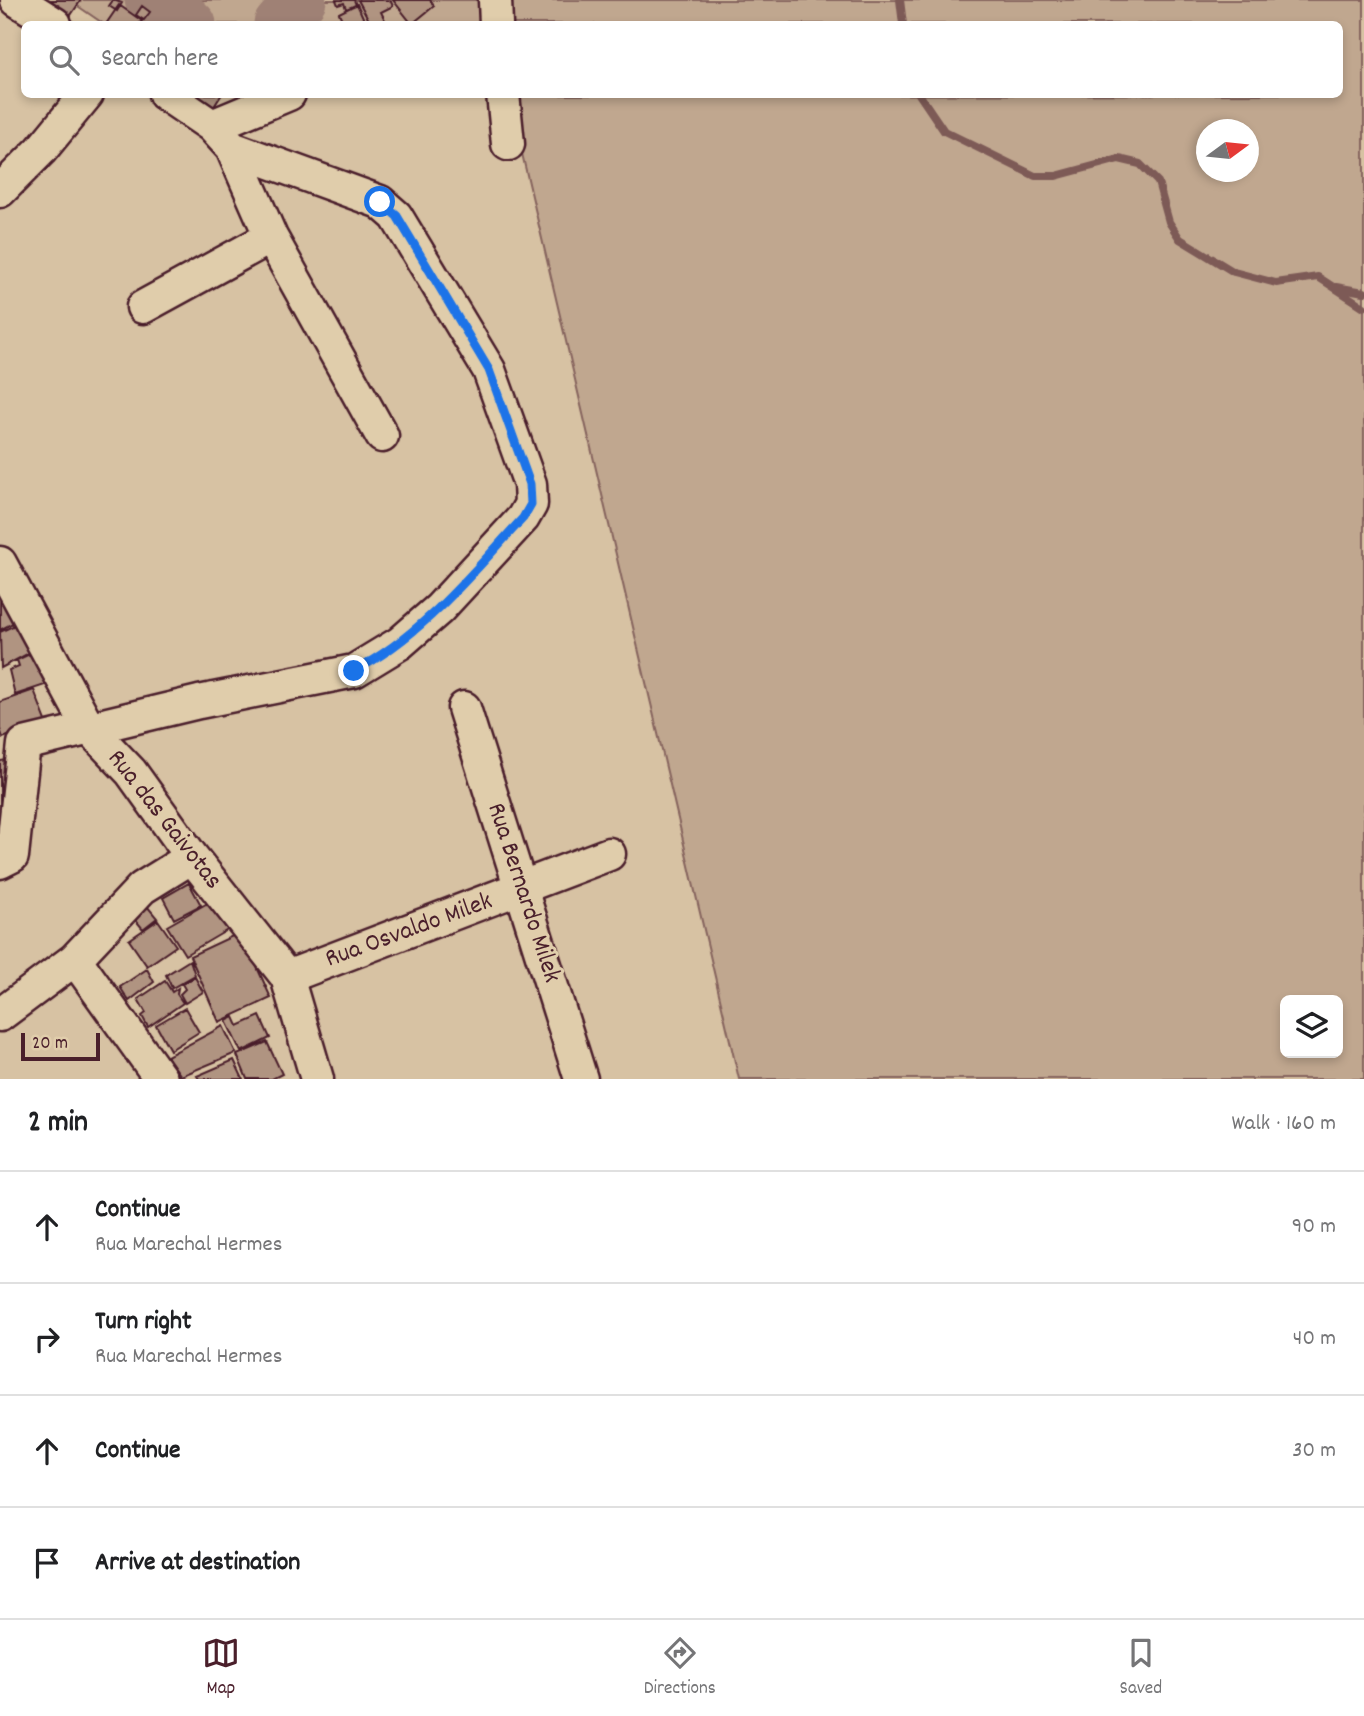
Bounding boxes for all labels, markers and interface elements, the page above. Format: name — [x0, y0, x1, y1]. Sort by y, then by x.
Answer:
search box — [21, 21, 1343, 98]
icon: search — [45, 41, 83, 79]
text: Search here — [101, 41, 219, 78]
north arrow — [1196, 119, 1259, 182]
route start — [364, 186, 395, 217]
route end — [338, 655, 369, 686]
street label: Rua das Gaivotas — [98, 742, 230, 898]
street label: Rua Bernardo Milek — [476, 798, 570, 988]
street label: Rua Osvaldo Milek — [320, 884, 498, 978]
map controls — [1280, 995, 1343, 1058]
button: layers — [1280, 995, 1343, 1058]
scale bar — [21, 1030, 100, 1062]
text: 20 m — [32, 1031, 68, 1058]
text: 2 min — [28, 1103, 88, 1146]
text: Walk · 160 m — [1231, 1108, 1336, 1141]
text: Continue — [95, 1192, 180, 1229]
icon: ahead — [28, 1208, 66, 1246]
text: 90 m — [1292, 1211, 1336, 1244]
text: Rua Marechal Hermes — [95, 1229, 282, 1262]
text: Turn right — [95, 1304, 192, 1341]
icon: right — [28, 1320, 66, 1358]
text: 40 m — [1293, 1323, 1336, 1356]
text: Rua Marechal Hermes — [95, 1341, 282, 1374]
icon: ahead — [28, 1432, 66, 1470]
text: Continue — [95, 1433, 180, 1470]
text: 30 m — [1292, 1435, 1336, 1468]
icon: arrive — [28, 1544, 66, 1582]
text: Arrive at destination — [95, 1545, 300, 1582]
tab: Map — [202, 1634, 240, 1703]
tab: Directions — [644, 1634, 716, 1703]
tab: Saved — [1120, 1634, 1162, 1703]

